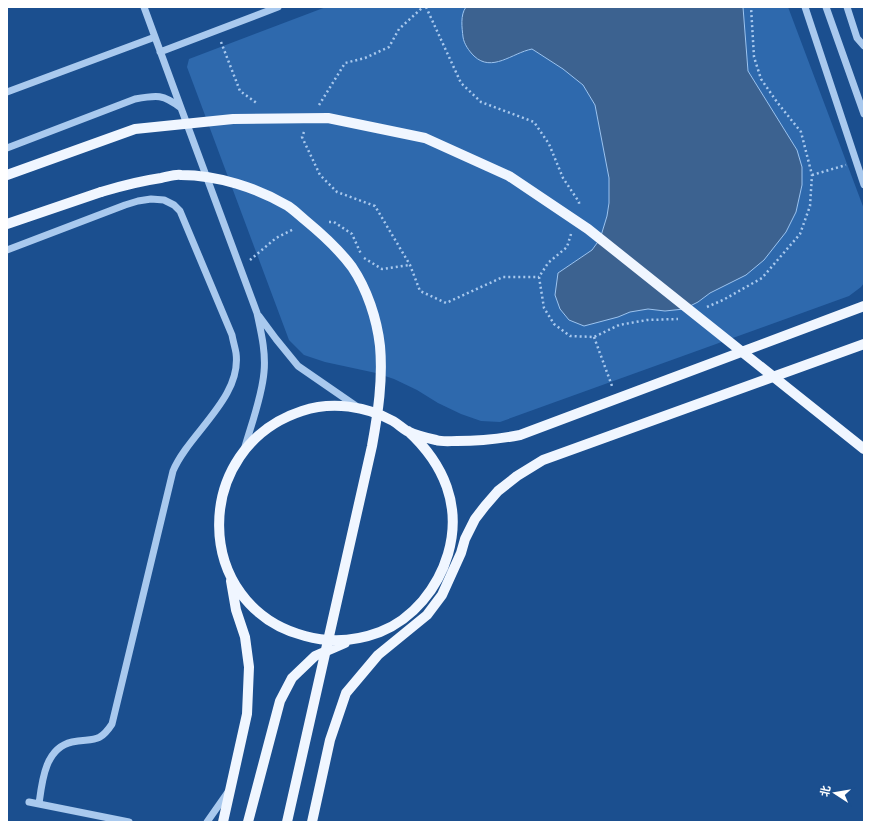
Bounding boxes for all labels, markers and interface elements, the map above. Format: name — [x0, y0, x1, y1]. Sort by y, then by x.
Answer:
north arrow — [815, 773, 855, 813]
text: 北 — [818, 784, 832, 798]

